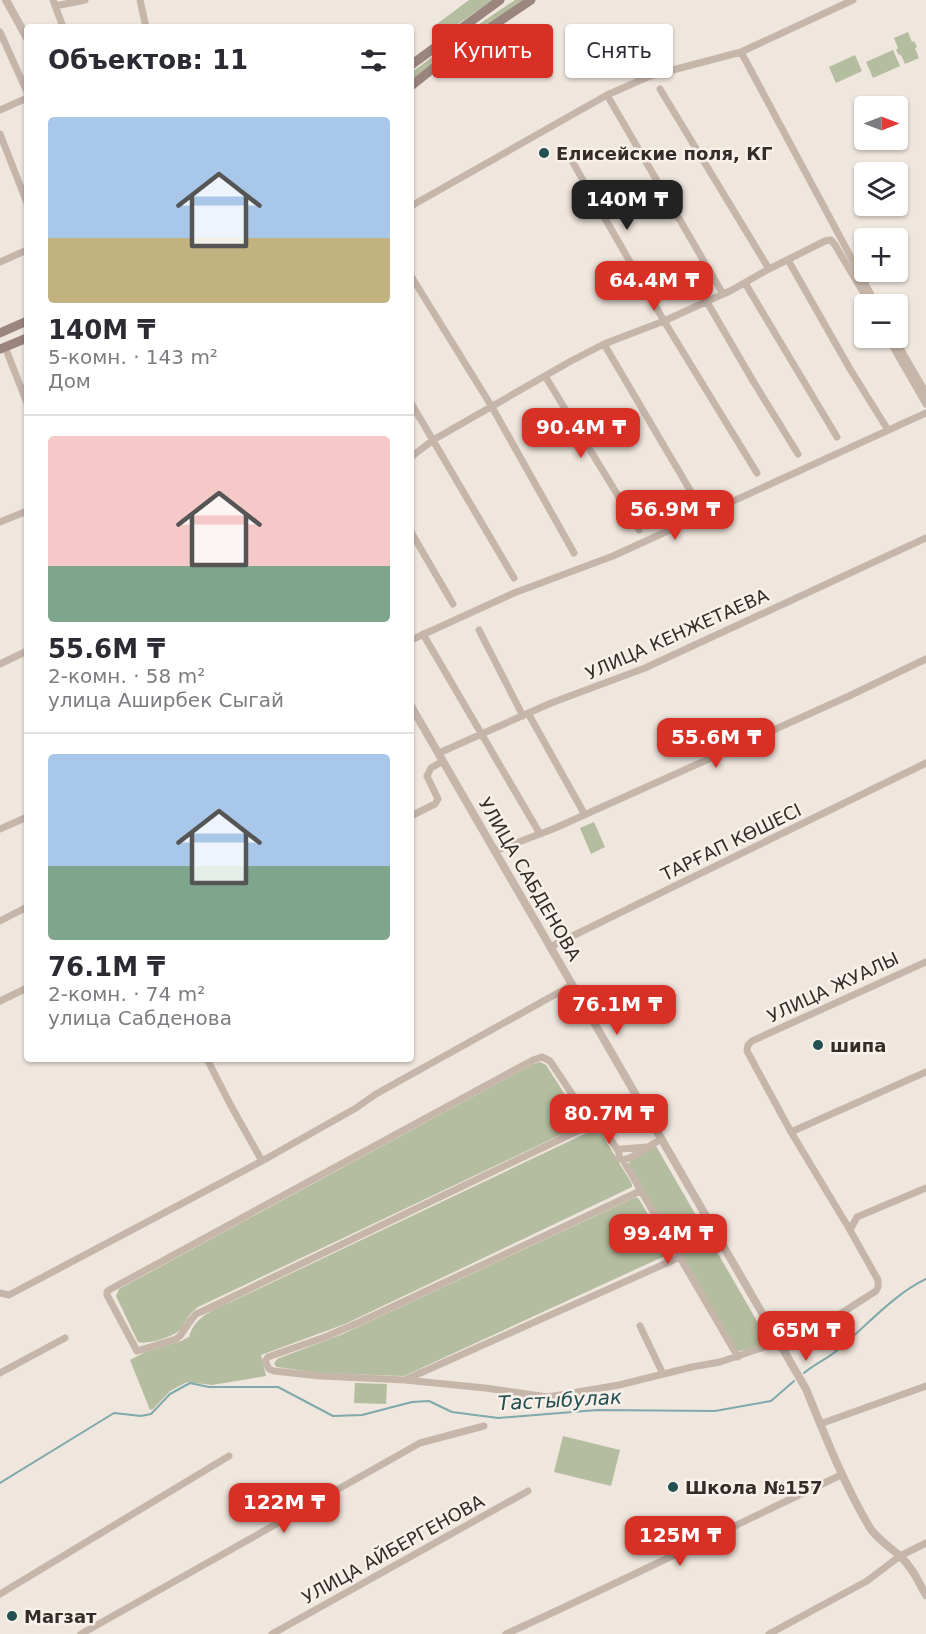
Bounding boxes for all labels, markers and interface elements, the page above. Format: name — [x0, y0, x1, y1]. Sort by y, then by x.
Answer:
chip: Купить — [432, 24, 553, 78]
chip: Снять — [565, 24, 673, 78]
icon: filters — [357, 44, 390, 77]
text: Объектов: 11 — [48, 45, 248, 75]
north arrow — [854, 96, 908, 150]
map controls — [854, 96, 908, 348]
place label: Елисейские поля, КГ — [556, 143, 772, 164]
marker: Елисейские поля, КГ — [537, 146, 551, 160]
icon: home — [165, 156, 273, 264]
button: layers — [854, 162, 908, 216]
pin: 140M ₸ — [578, 180, 676, 231]
text: 140M ₸ — [586, 187, 668, 211]
button: + — [854, 228, 908, 282]
pin: 64.4M ₸ — [599, 261, 709, 312]
text: 64.4M ₸ — [609, 268, 699, 292]
button: − — [854, 294, 908, 348]
text: 140M ₸ — [48, 315, 155, 345]
text: 5-комн. · 143 m² — [48, 345, 218, 369]
text: Дом — [48, 369, 91, 393]
pin: 90.4M ₸ — [526, 408, 636, 459]
text: 90.4M ₸ — [536, 415, 626, 439]
icon: home — [165, 475, 273, 583]
pin: 56.9M ₸ — [620, 490, 730, 541]
text: 56.9M ₸ — [630, 497, 720, 521]
street label: УЛИЦА КЕНЖЕТАЕВА — [582, 584, 772, 684]
text: 55.6M ₸ — [48, 634, 165, 664]
text: 2-комн. · 58 m² — [48, 664, 205, 688]
text: улица Аширбек Сыгай — [48, 688, 284, 712]
pin: 55.6M ₸ — [661, 718, 771, 769]
text: 55.6M ₸ — [671, 725, 761, 749]
icon: home — [165, 793, 273, 901]
street label: УЛИЦА САБДЕНОВА — [475, 794, 586, 965]
street label: ТАРҒАП КӨШЕСІ — [657, 799, 805, 885]
street label: УЛИЦА ЖУАЛЫ — [764, 947, 902, 1027]
text: 76.1M ₸ — [48, 952, 165, 982]
text: 2-комн. · 74 m² — [48, 982, 205, 1006]
pin: 76.1M ₸ — [562, 985, 672, 1036]
text: 76.1M ₸ — [572, 992, 662, 1016]
text: улица Сабденова — [48, 1006, 232, 1030]
place label: шипа — [830, 1035, 886, 1056]
marker: шипа — [811, 1038, 825, 1052]
pin: 80.7M ₸ — [554, 1094, 664, 1145]
text: 80.7M ₸ — [564, 1101, 654, 1125]
pin: 99.4M ₸ — [613, 1214, 723, 1265]
text: 99.4M ₸ — [623, 1221, 713, 1245]
pin: 65M ₸ — [764, 1311, 848, 1362]
text: 65M ₸ — [772, 1318, 840, 1342]
water label: Тастыбулак — [497, 1385, 623, 1415]
place label: Школа №157 — [685, 1477, 823, 1498]
marker: Школа №157 — [666, 1480, 680, 1494]
pin: 122M ₸ — [235, 1483, 333, 1534]
text: 122M ₸ — [243, 1490, 325, 1514]
street label: УЛИЦА АЙБЕРГЕНОВА — [298, 1490, 488, 1608]
pin: 125M ₸ — [631, 1516, 729, 1567]
text: 125M ₸ — [639, 1523, 721, 1547]
place label: Магзат — [24, 1606, 97, 1627]
marker: Магзат — [5, 1609, 19, 1623]

